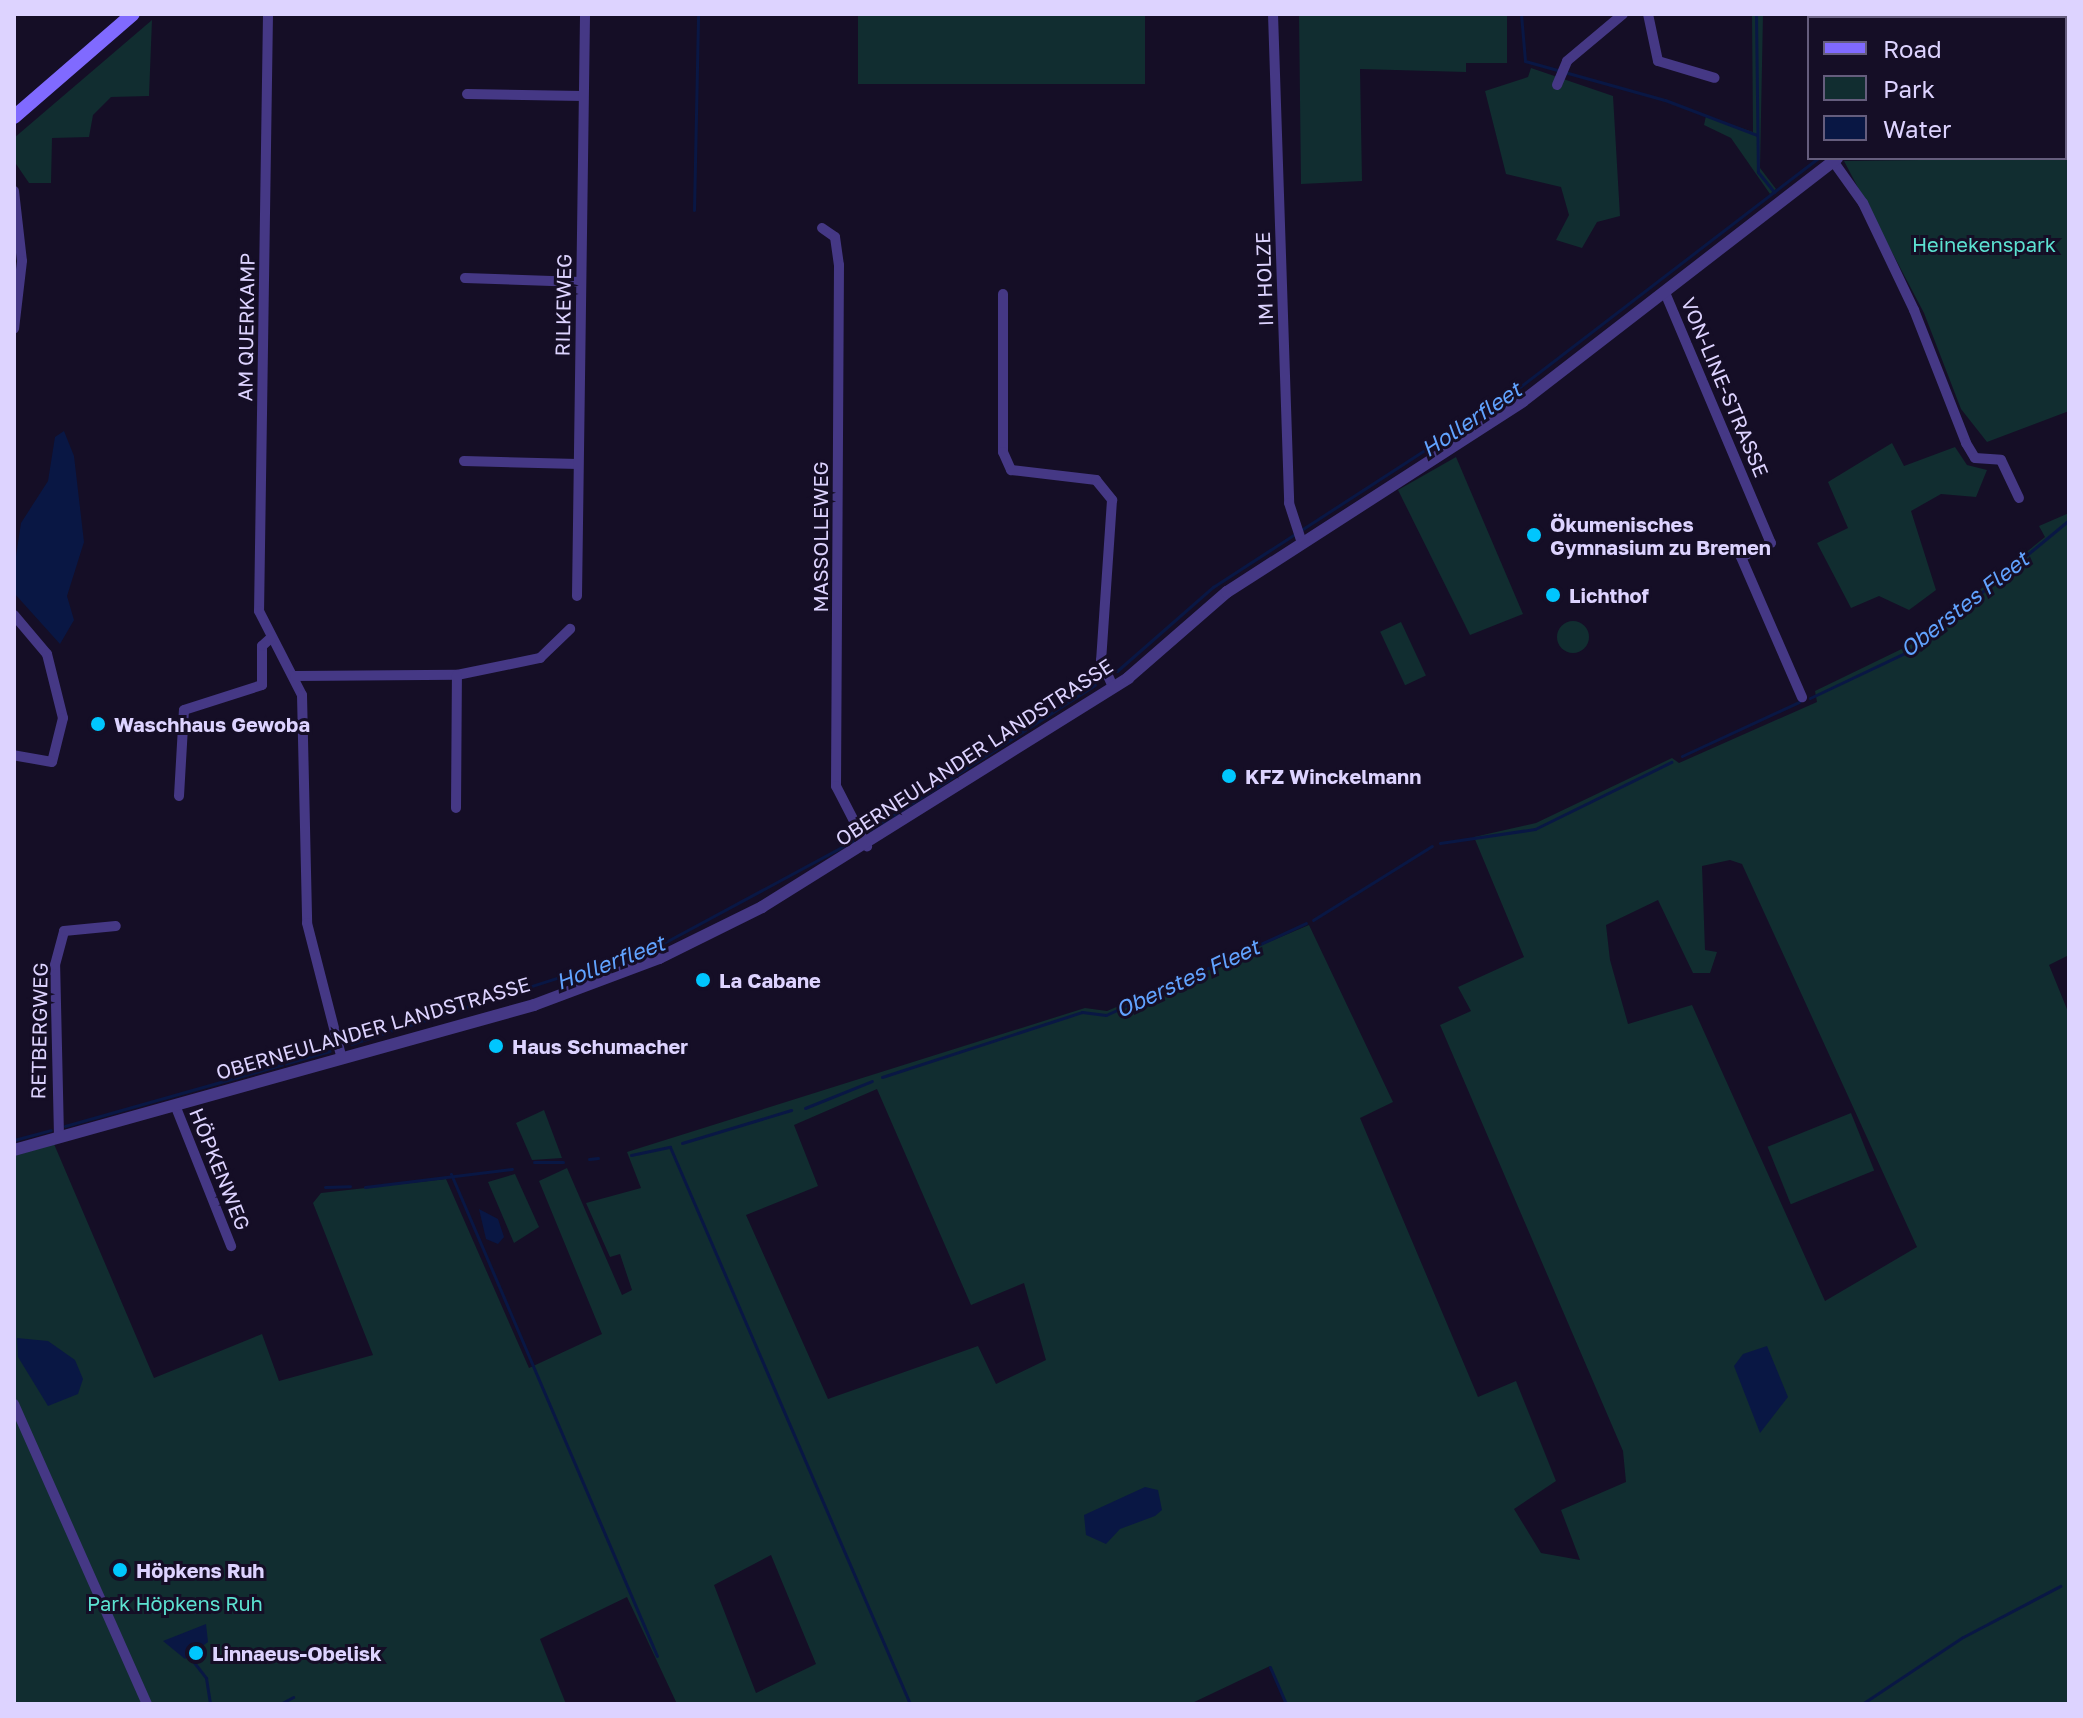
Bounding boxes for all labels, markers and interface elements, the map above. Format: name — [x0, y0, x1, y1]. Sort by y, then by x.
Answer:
legend — [1807, 16, 2067, 160]
text: Road — [1883, 34, 1942, 63]
text: Park — [1883, 74, 1935, 103]
text: Water — [1883, 114, 1951, 143]
street label: IM HOLZE — [1250, 231, 1278, 327]
park label: Heinekenspark — [1912, 232, 2056, 256]
street label: AM QUERKAMP — [233, 252, 259, 402]
street label: RILKEWEG — [550, 253, 576, 357]
street label: VON-LINE-STRASSE — [1676, 294, 1774, 480]
water label: Hollerfleet — [1416, 376, 1526, 462]
street label: MASSOLLEWEG — [808, 461, 832, 613]
place label: Ökumenisches Gymnasium zu Bremen — [1550, 512, 1771, 559]
marker: Ökumenisches Gymnasium zu Bremen — [1525, 526, 1543, 544]
water label: Oberstes Fleet — [1895, 546, 2033, 662]
place label: Lichthof — [1569, 583, 1649, 607]
marker: Lichthof — [1544, 586, 1562, 604]
street label: OBERNEULANDER LANDSTRASSE — [831, 653, 1117, 851]
place label: Waschhaus Gewoba — [114, 712, 310, 736]
marker: Waschhaus Gewoba — [89, 715, 107, 733]
place label: KFZ Winckelmann — [1245, 764, 1421, 788]
marker: KFZ Winckelmann — [1220, 767, 1238, 785]
water label: Hollerfleet — [552, 929, 668, 995]
water label: Oberstes Fleet — [1111, 933, 1263, 1023]
street label: RETBERGWEG — [26, 962, 52, 1100]
place label: La Cabane — [719, 968, 821, 992]
marker: La Cabane — [694, 971, 712, 989]
street label: OBERNEULANDER LANDSTRASSE — [213, 972, 533, 1084]
place label: Haus Schumacher — [512, 1034, 688, 1058]
marker: Haus Schumacher — [487, 1037, 505, 1055]
street label: HÖPKENWEG — [185, 1104, 255, 1234]
place label: Höpkens Ruh — [136, 1558, 264, 1582]
marker: Höpkens Ruh — [111, 1561, 129, 1579]
park label: Park Höpkens Ruh — [87, 1591, 263, 1615]
place label: Linnaeus-Obelisk — [212, 1641, 382, 1665]
marker: Linnaeus-Obelisk — [187, 1644, 205, 1662]

